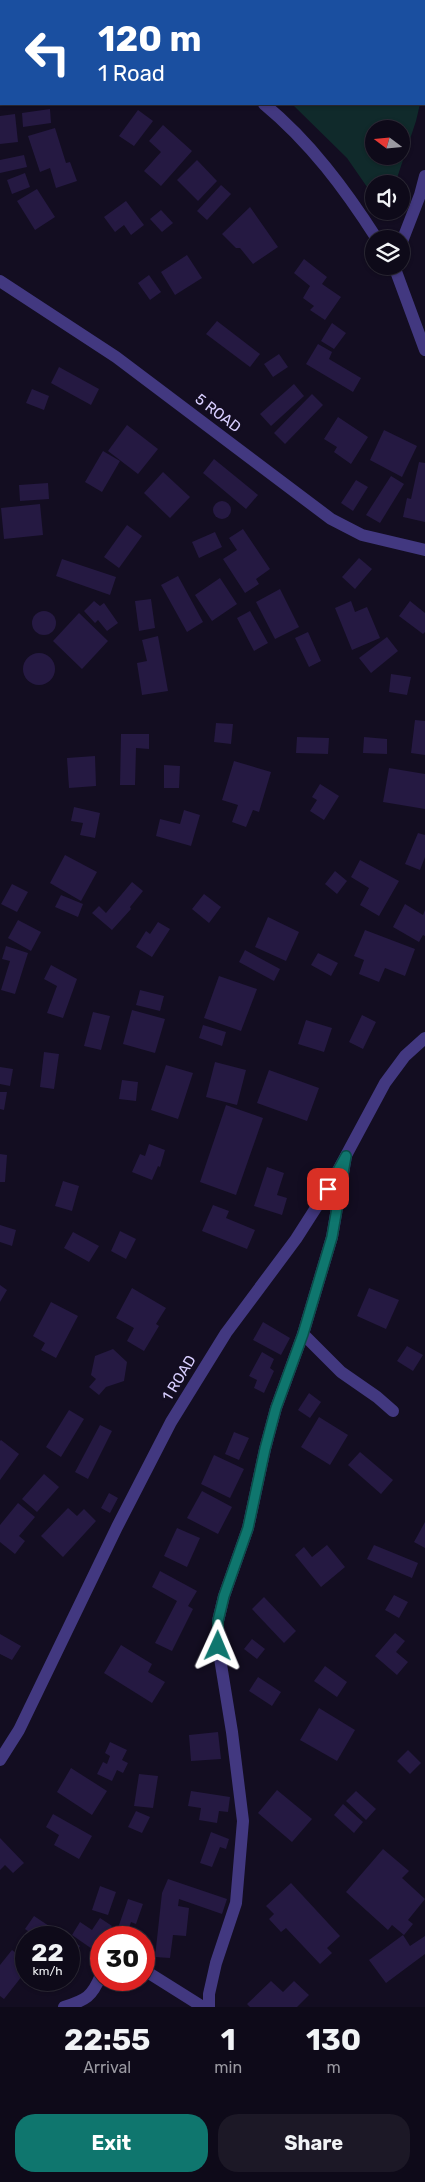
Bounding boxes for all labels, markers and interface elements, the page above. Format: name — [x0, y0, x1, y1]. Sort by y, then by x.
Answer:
text: 120 m — [98, 18, 201, 60]
icon: left — [15, 20, 80, 85]
text: 1 Road — [98, 60, 165, 87]
north arrow — [365, 120, 410, 165]
map controls — [365, 120, 410, 275]
button: sound — [365, 175, 410, 220]
button: layers — [365, 230, 410, 275]
street label: 5 ROAD — [192, 390, 244, 436]
pin — [307, 1168, 349, 1210]
icon: arrive — [314, 1175, 342, 1203]
street label: 1 ROAD — [158, 1352, 200, 1404]
position arrow — [191, 1619, 243, 1671]
speed limit sign: 30 — [90, 1926, 155, 1991]
text: 22 — [31, 1938, 64, 1967]
text: km/h — [33, 1964, 62, 1978]
text: 22:55 — [64, 2022, 150, 2058]
text: 1 — [221, 2022, 236, 2058]
text: 130 — [306, 2022, 361, 2058]
text: Arrival — [83, 2058, 131, 2077]
text: min — [214, 2058, 242, 2077]
text: m — [326, 2058, 341, 2077]
button: Exit — [15, 2114, 208, 2172]
button: Share — [218, 2114, 410, 2172]

